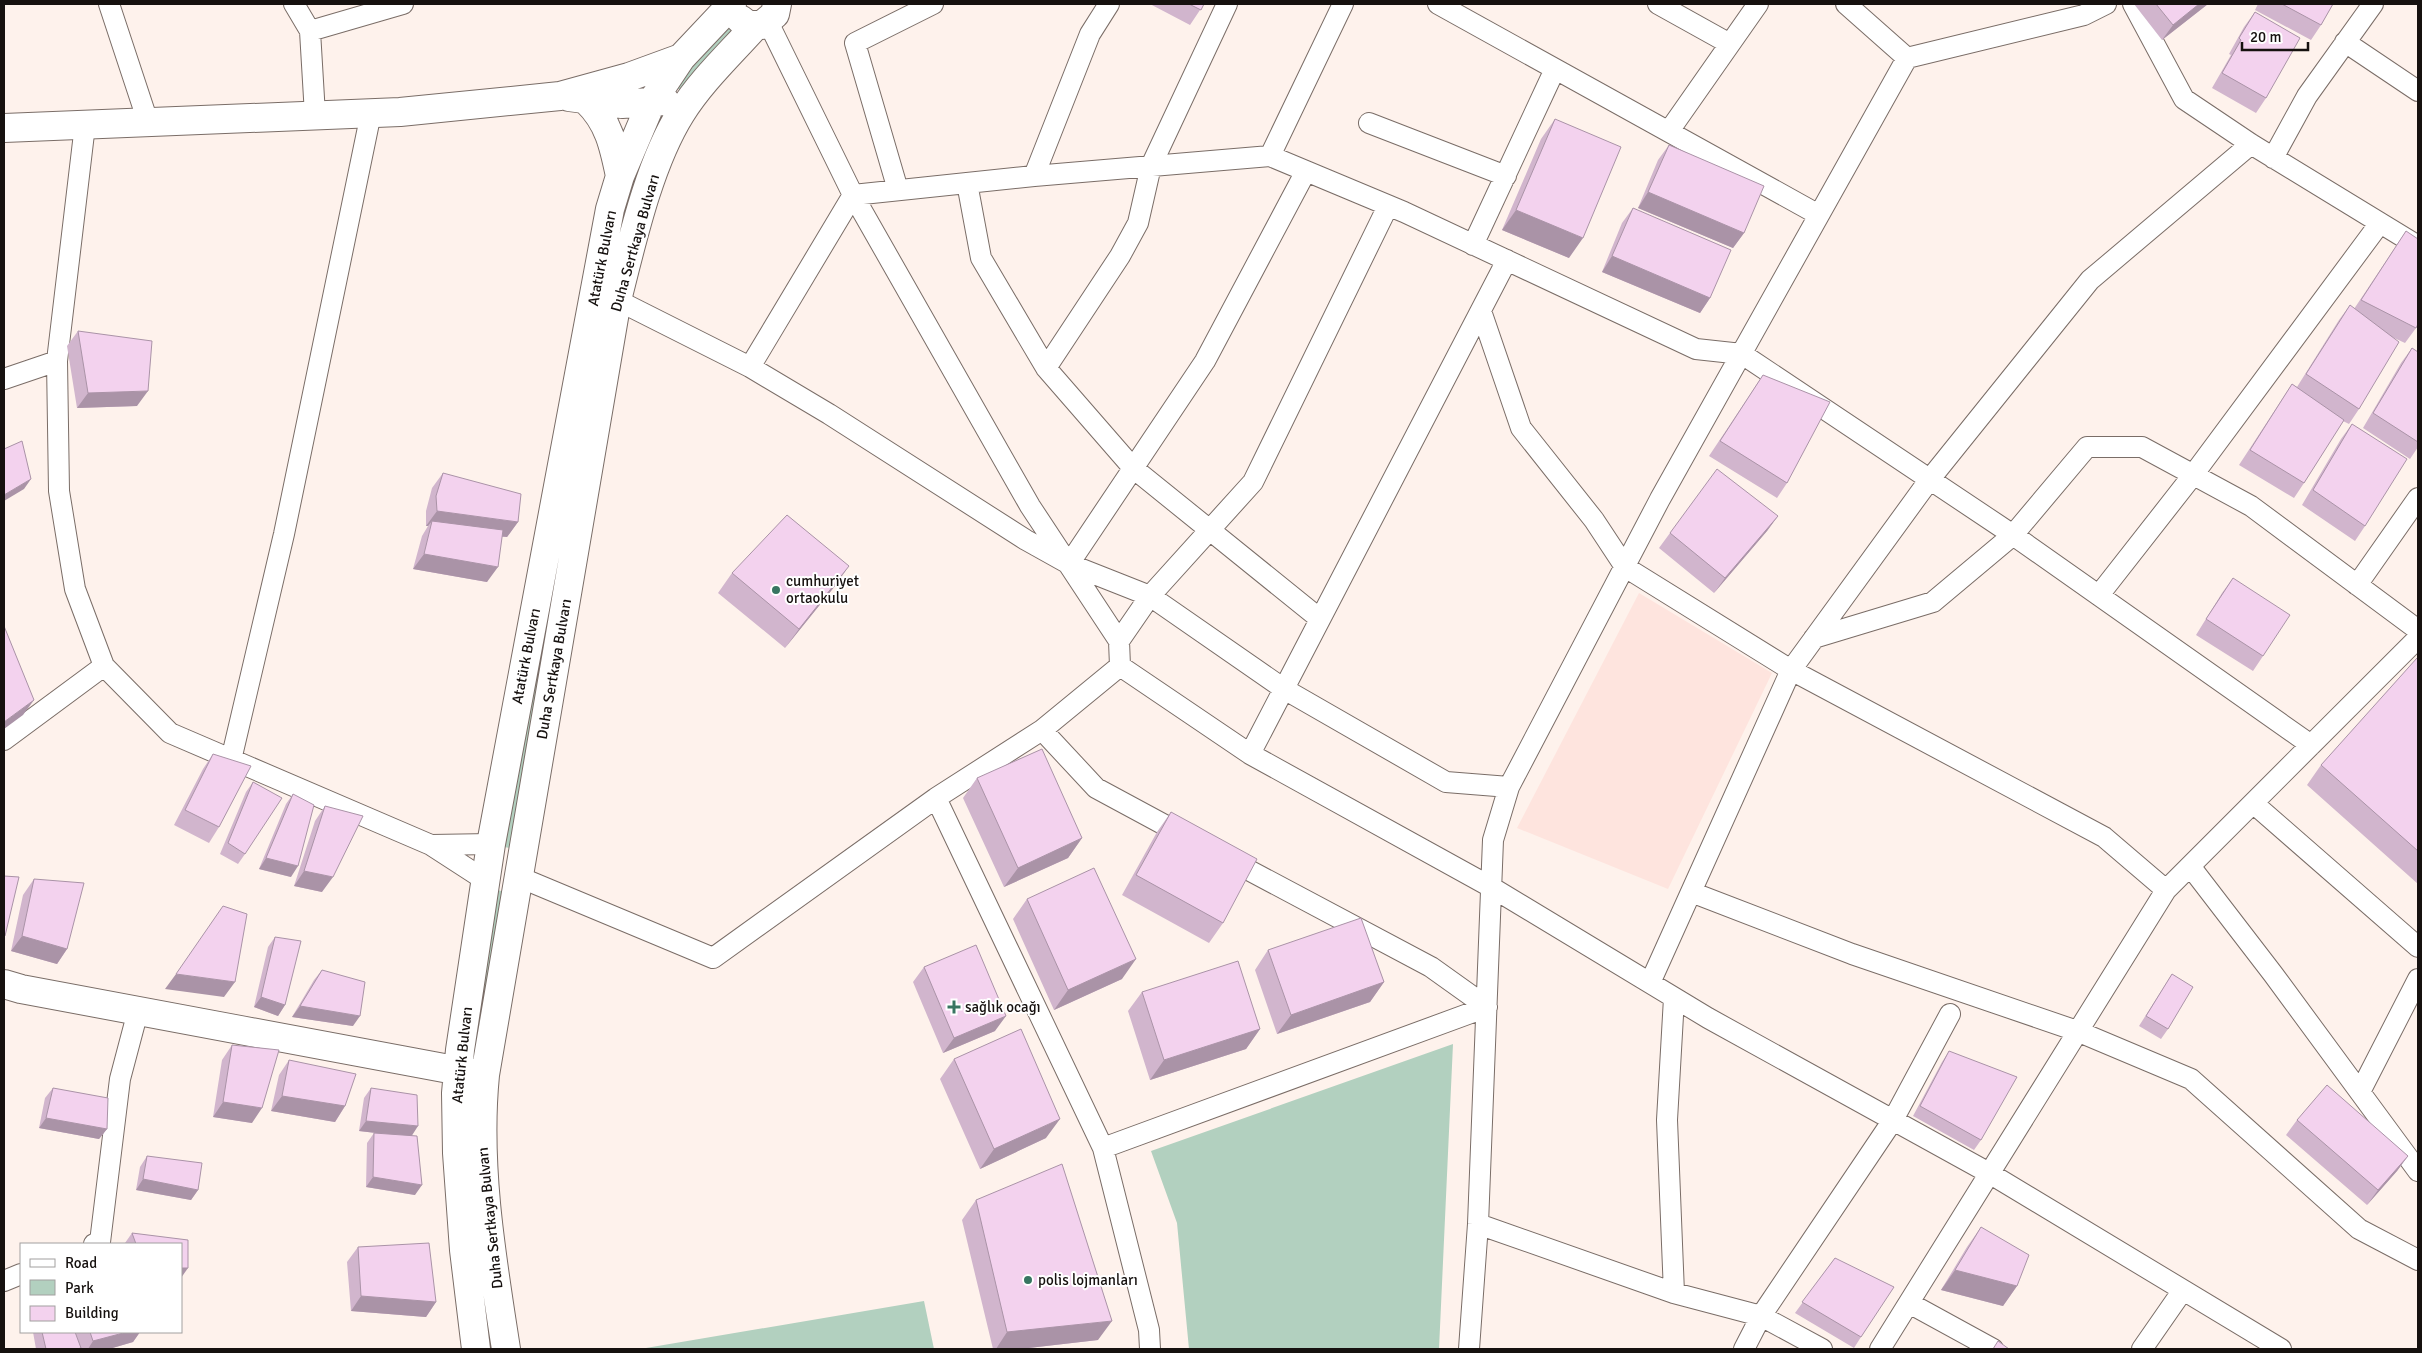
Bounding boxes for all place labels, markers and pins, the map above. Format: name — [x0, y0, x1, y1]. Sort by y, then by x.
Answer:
place label: cumhuriyet ortaokulu — [786, 572, 859, 607]
marker: cumhuriyet ortaokulu — [770, 584, 782, 596]
place label: sağlık ocağı — [965, 998, 1041, 1016]
marker: sağlık ocağı — [947, 1000, 961, 1014]
place label: polis lojmanları — [1038, 1271, 1138, 1289]
marker: polis lojmanları — [1022, 1274, 1034, 1286]

